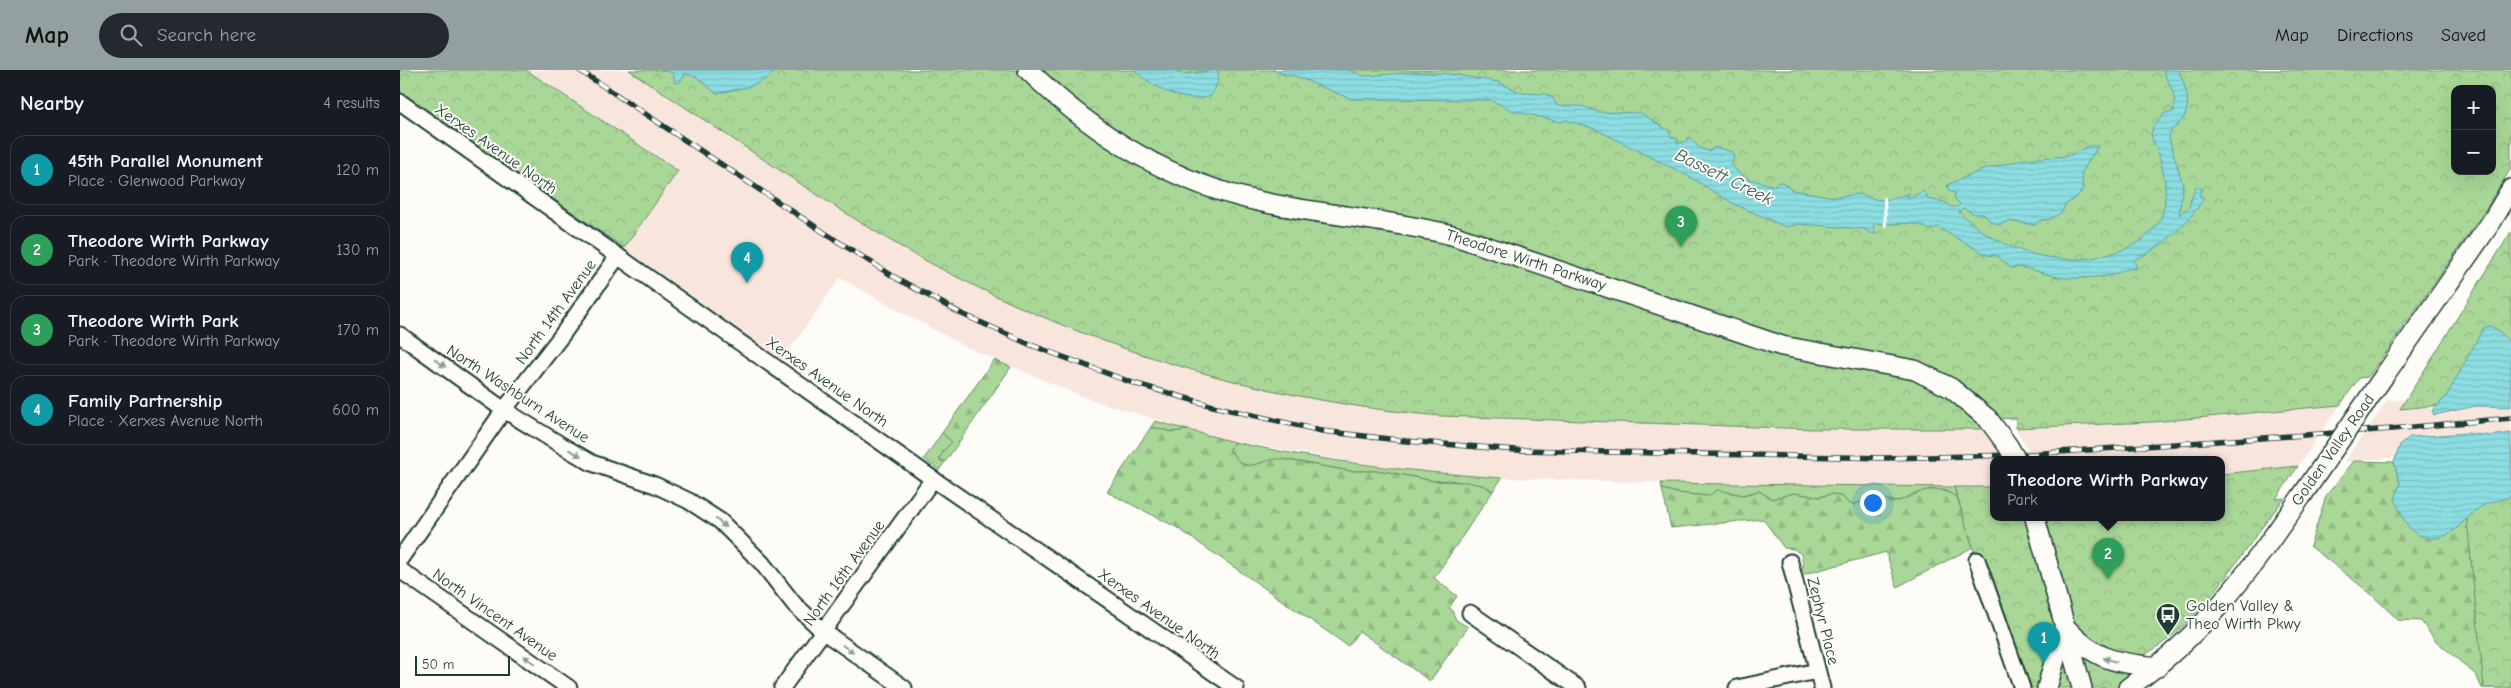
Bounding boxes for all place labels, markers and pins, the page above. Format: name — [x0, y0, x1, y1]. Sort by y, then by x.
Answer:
pin: 3 — [1665, 206, 1697, 247]
pin: 4 — [731, 242, 763, 283]
pin: 2 — [2092, 538, 2124, 579]
place label: Golden Valley & Theo Wirth Pkwy — [2186, 597, 2301, 633]
bus stop icon: Golden Valley & Theo Wirth Pkwy — [2155, 602, 2181, 636]
pin: 1 — [2028, 622, 2060, 663]

